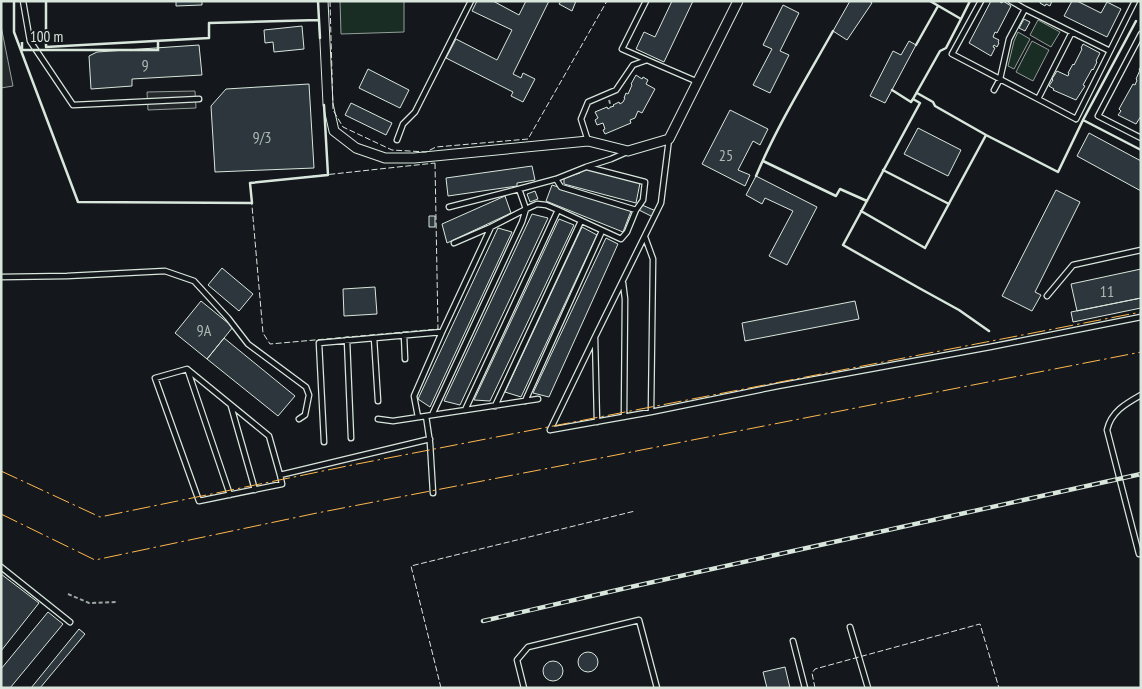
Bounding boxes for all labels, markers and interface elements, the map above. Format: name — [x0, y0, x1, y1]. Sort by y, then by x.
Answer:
scale bar — [22, 20, 159, 52]
text: 100 m — [30, 27, 63, 46]
house number: 9 — [141, 55, 149, 75]
house number: 9/3 — [252, 127, 272, 147]
house number: 25 — [719, 145, 733, 165]
house number: 11 — [1100, 281, 1114, 301]
house number: 9А — [197, 320, 212, 340]

